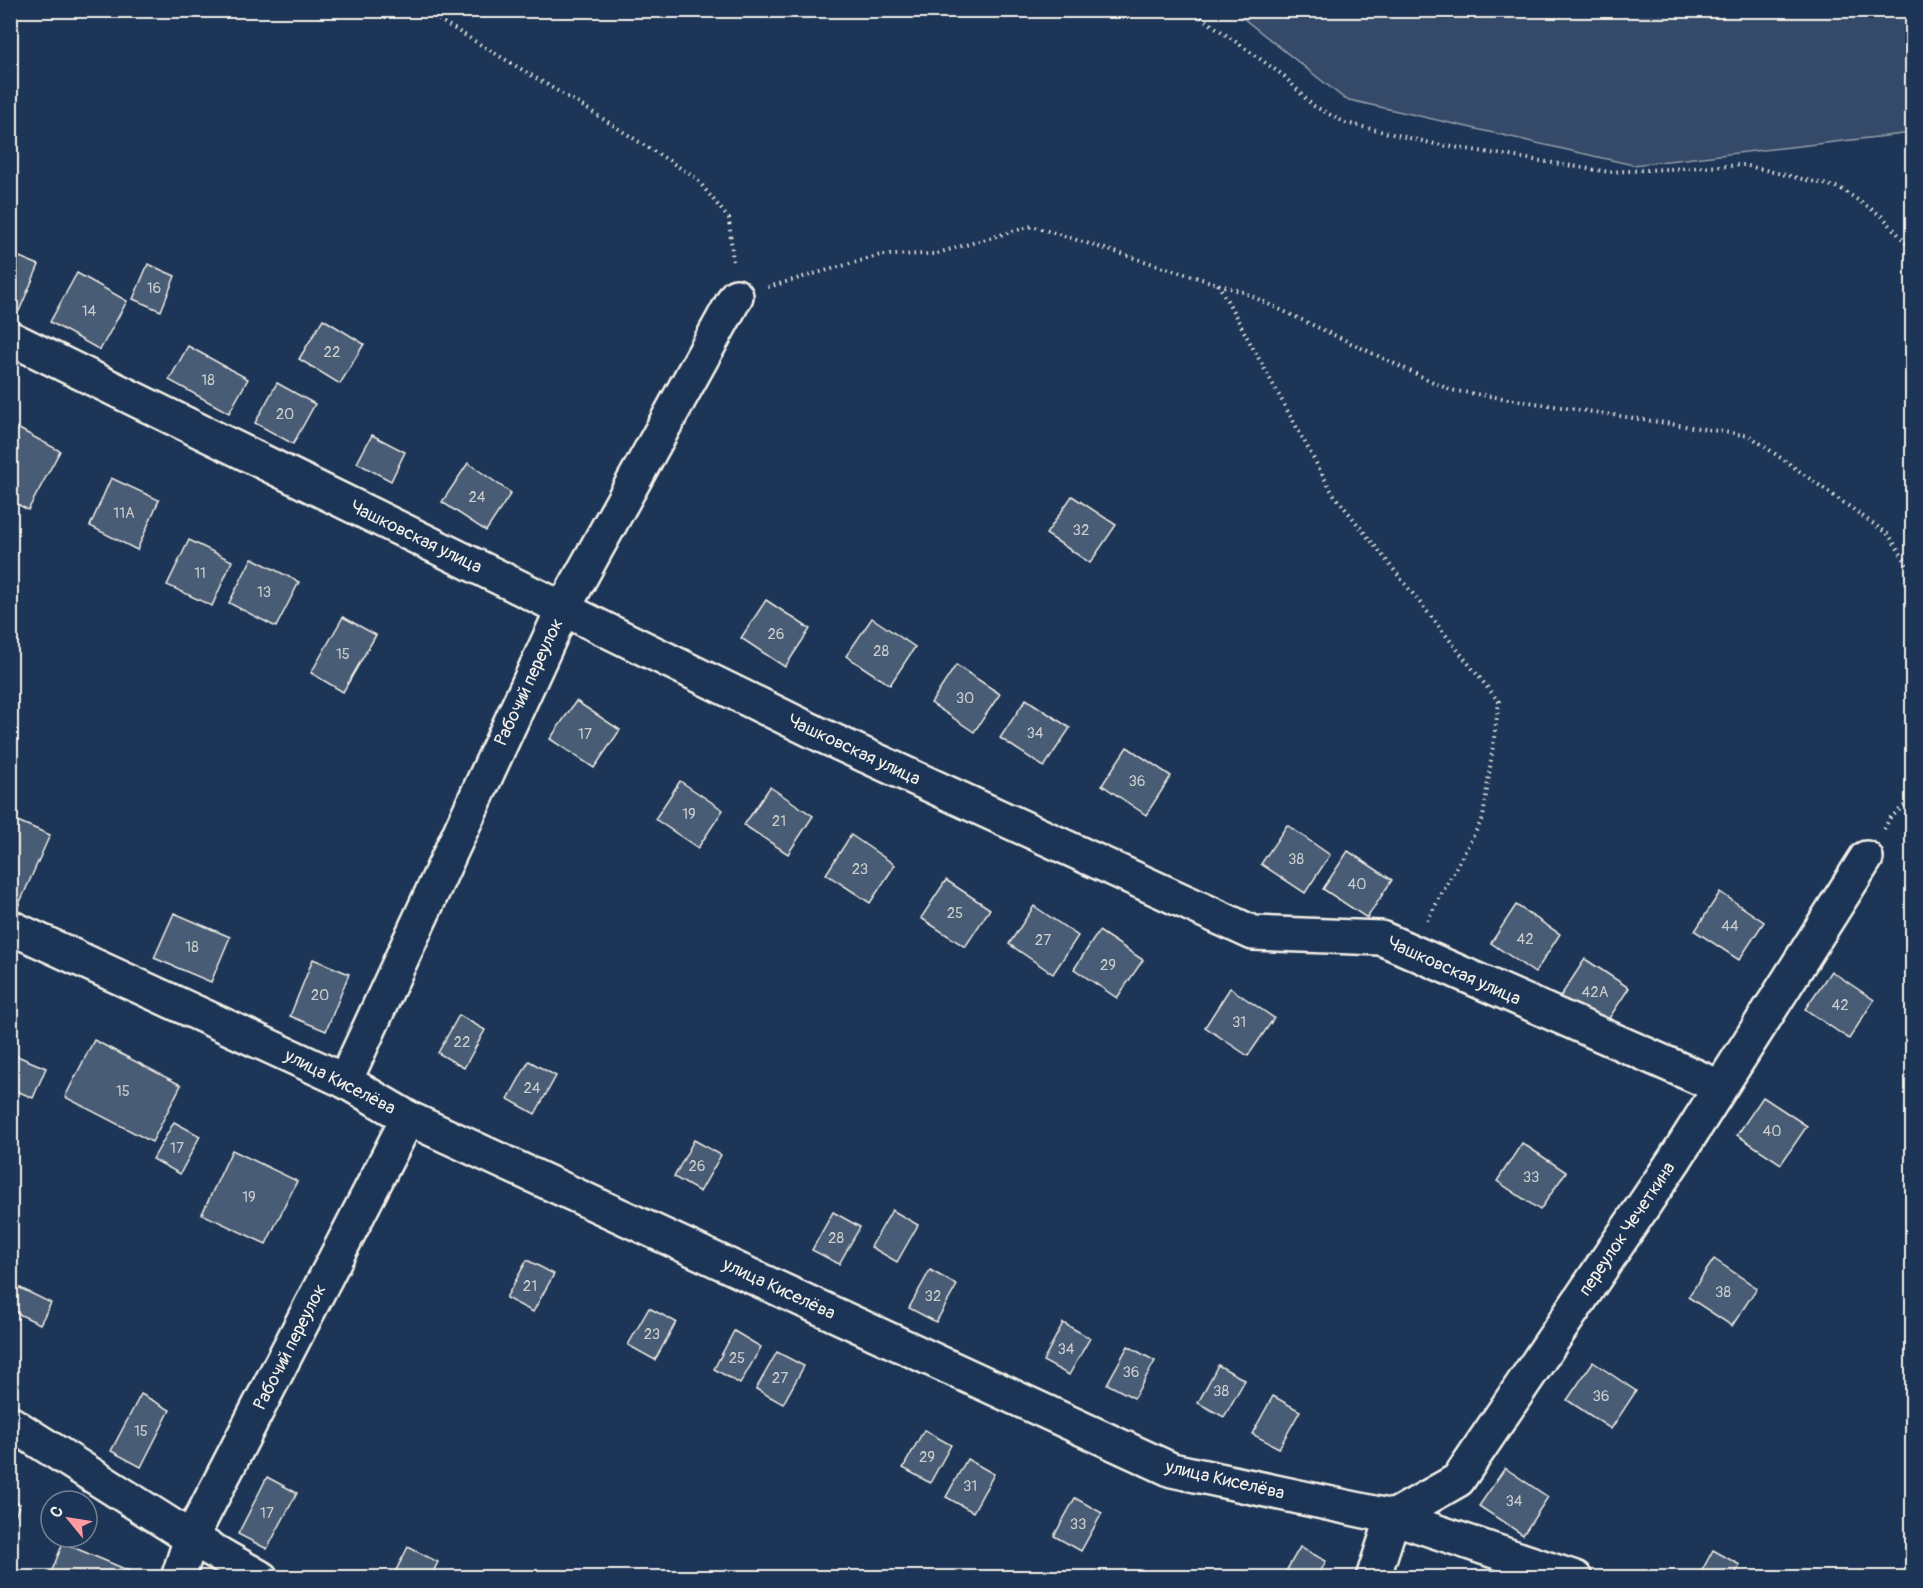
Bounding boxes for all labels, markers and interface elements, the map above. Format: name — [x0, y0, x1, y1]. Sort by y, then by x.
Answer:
house number: 16 — [147, 279, 161, 298]
house number: 14 — [82, 302, 97, 321]
house number: 22 — [324, 343, 340, 362]
house number: 18 — [201, 371, 215, 390]
house number: 20 — [276, 405, 294, 424]
house number: 24 — [468, 488, 486, 507]
street label: Чашковская улица — [346, 495, 486, 579]
house number: 11А — [113, 504, 135, 523]
house number: 32 — [1073, 521, 1089, 540]
house number: 11 — [194, 564, 206, 583]
house number: 13 — [257, 583, 271, 602]
street label: Рабочий переулок — [489, 615, 569, 749]
house number: 26 — [767, 625, 785, 644]
house number: 28 — [873, 642, 889, 661]
house number: 15 — [336, 645, 350, 664]
house number: 30 — [956, 689, 974, 708]
street label: Чашковская улица — [784, 709, 924, 791]
house number: 34 — [1026, 724, 1044, 743]
house number: 17 — [578, 725, 592, 744]
house number: 36 — [1128, 772, 1146, 791]
house number: 19 — [682, 805, 696, 824]
house number: 21 — [772, 812, 786, 831]
house number: 38 — [1288, 850, 1304, 869]
house number: 23 — [852, 860, 868, 879]
house number: 40 — [1348, 875, 1366, 894]
house number: 25 — [947, 904, 963, 923]
house number: 44 — [1721, 917, 1739, 936]
house number: 42 — [1516, 930, 1534, 949]
house number: 27 — [1035, 931, 1051, 950]
street label: Чашковская улица — [1384, 931, 1524, 1011]
house number: 18 — [185, 938, 199, 957]
house number: 29 — [1100, 956, 1116, 975]
house number: 42А — [1582, 983, 1609, 1002]
house number: 20 — [311, 986, 329, 1005]
house number: 42 — [1831, 996, 1849, 1015]
house number: 31 — [1232, 1013, 1246, 1032]
house number: 22 — [454, 1033, 470, 1052]
street label: улица Киселёва — [280, 1044, 399, 1120]
house number: 24 — [523, 1079, 541, 1098]
house number: 15 — [116, 1082, 130, 1101]
house number: 40 — [1763, 1122, 1781, 1141]
house number: 17 — [170, 1139, 184, 1158]
house number: 26 — [688, 1157, 706, 1176]
street label: переулок Чечеткина — [1574, 1158, 1680, 1300]
house number: 33 — [1523, 1168, 1539, 1187]
house number: 19 — [242, 1188, 256, 1207]
house number: 28 — [828, 1229, 844, 1248]
street label: улица Киселёва — [718, 1252, 839, 1325]
house number: 21 — [523, 1277, 537, 1296]
street label: Рабочий переулок — [248, 1280, 332, 1414]
house number: 38 — [1715, 1283, 1731, 1302]
house number: 32 — [925, 1287, 941, 1306]
house number: 23 — [644, 1325, 660, 1344]
house number: 34 — [1057, 1340, 1075, 1359]
house number: 25 — [729, 1349, 745, 1368]
house number: 36 — [1122, 1363, 1140, 1382]
house number: 27 — [772, 1369, 788, 1388]
house number: 38 — [1213, 1382, 1229, 1401]
house number: 36 — [1592, 1387, 1610, 1406]
house number: 15 — [134, 1422, 148, 1441]
house number: 29 — [919, 1448, 935, 1467]
street label: улица Киселёва — [1162, 1455, 1287, 1505]
house number: 31 — [963, 1477, 977, 1496]
north arrow — [39, 1489, 99, 1549]
house number: 34 — [1505, 1492, 1523, 1511]
text: С — [46, 1503, 68, 1521]
house number: 17 — [260, 1504, 274, 1523]
house number: 33 — [1070, 1515, 1086, 1534]

